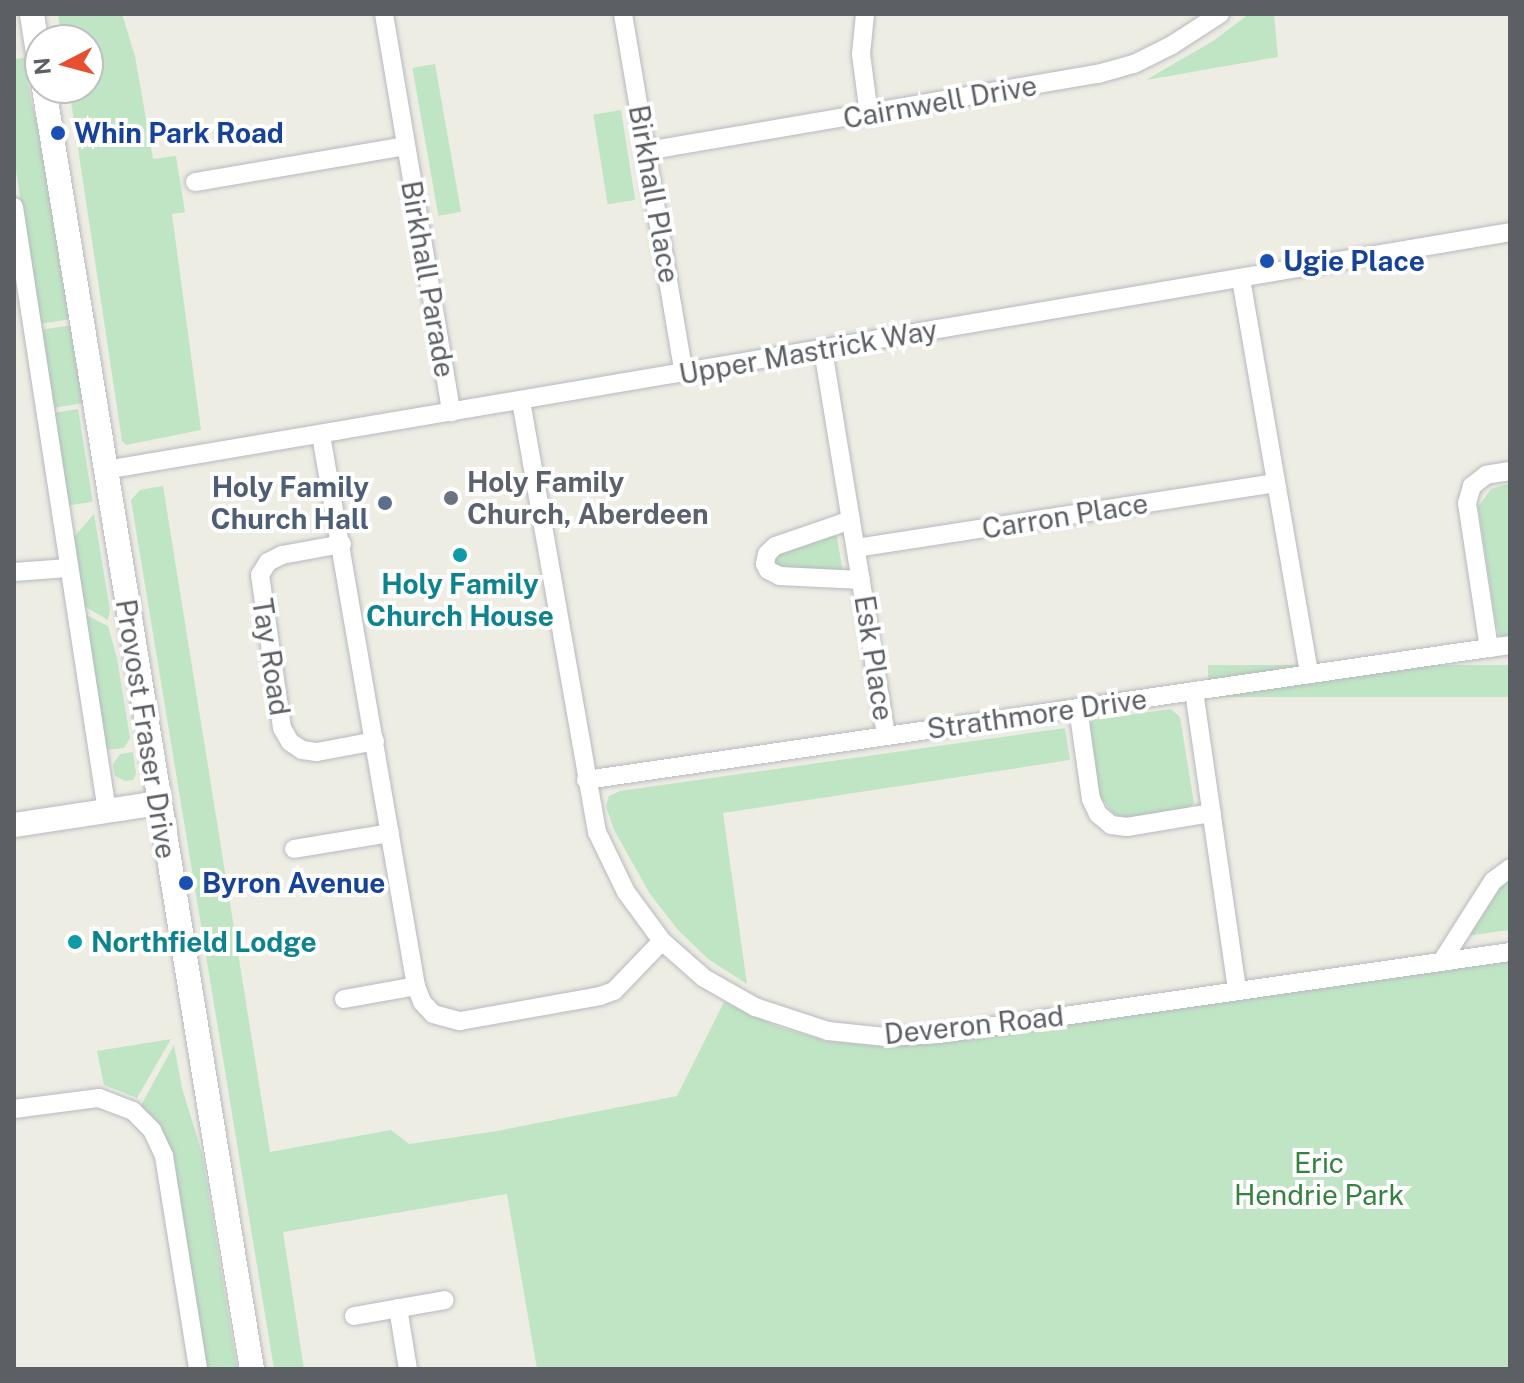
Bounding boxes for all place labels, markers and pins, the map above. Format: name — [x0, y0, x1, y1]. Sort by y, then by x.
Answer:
place label: Whin Park Road — [74, 116, 284, 150]
marker: Whin Park Road — [49, 124, 67, 142]
place label: Ugie Place — [1283, 244, 1425, 278]
marker: Ugie Place — [1258, 252, 1276, 270]
place label: Holy Family Church, Aberdeen — [467, 465, 709, 531]
place label: Holy Family Church Hall — [211, 470, 369, 536]
marker: Holy Family Church, Aberdeen — [442, 489, 460, 507]
marker: Holy Family Church Hall — [376, 494, 394, 512]
marker: Holy Family Church House — [451, 546, 469, 564]
place label: Holy Family Church House — [366, 567, 554, 633]
place label: Byron Avenue — [202, 866, 385, 900]
marker: Byron Avenue — [177, 874, 195, 892]
place label: Northfield Lodge — [91, 925, 317, 959]
marker: Northfield Lodge — [66, 933, 84, 951]

